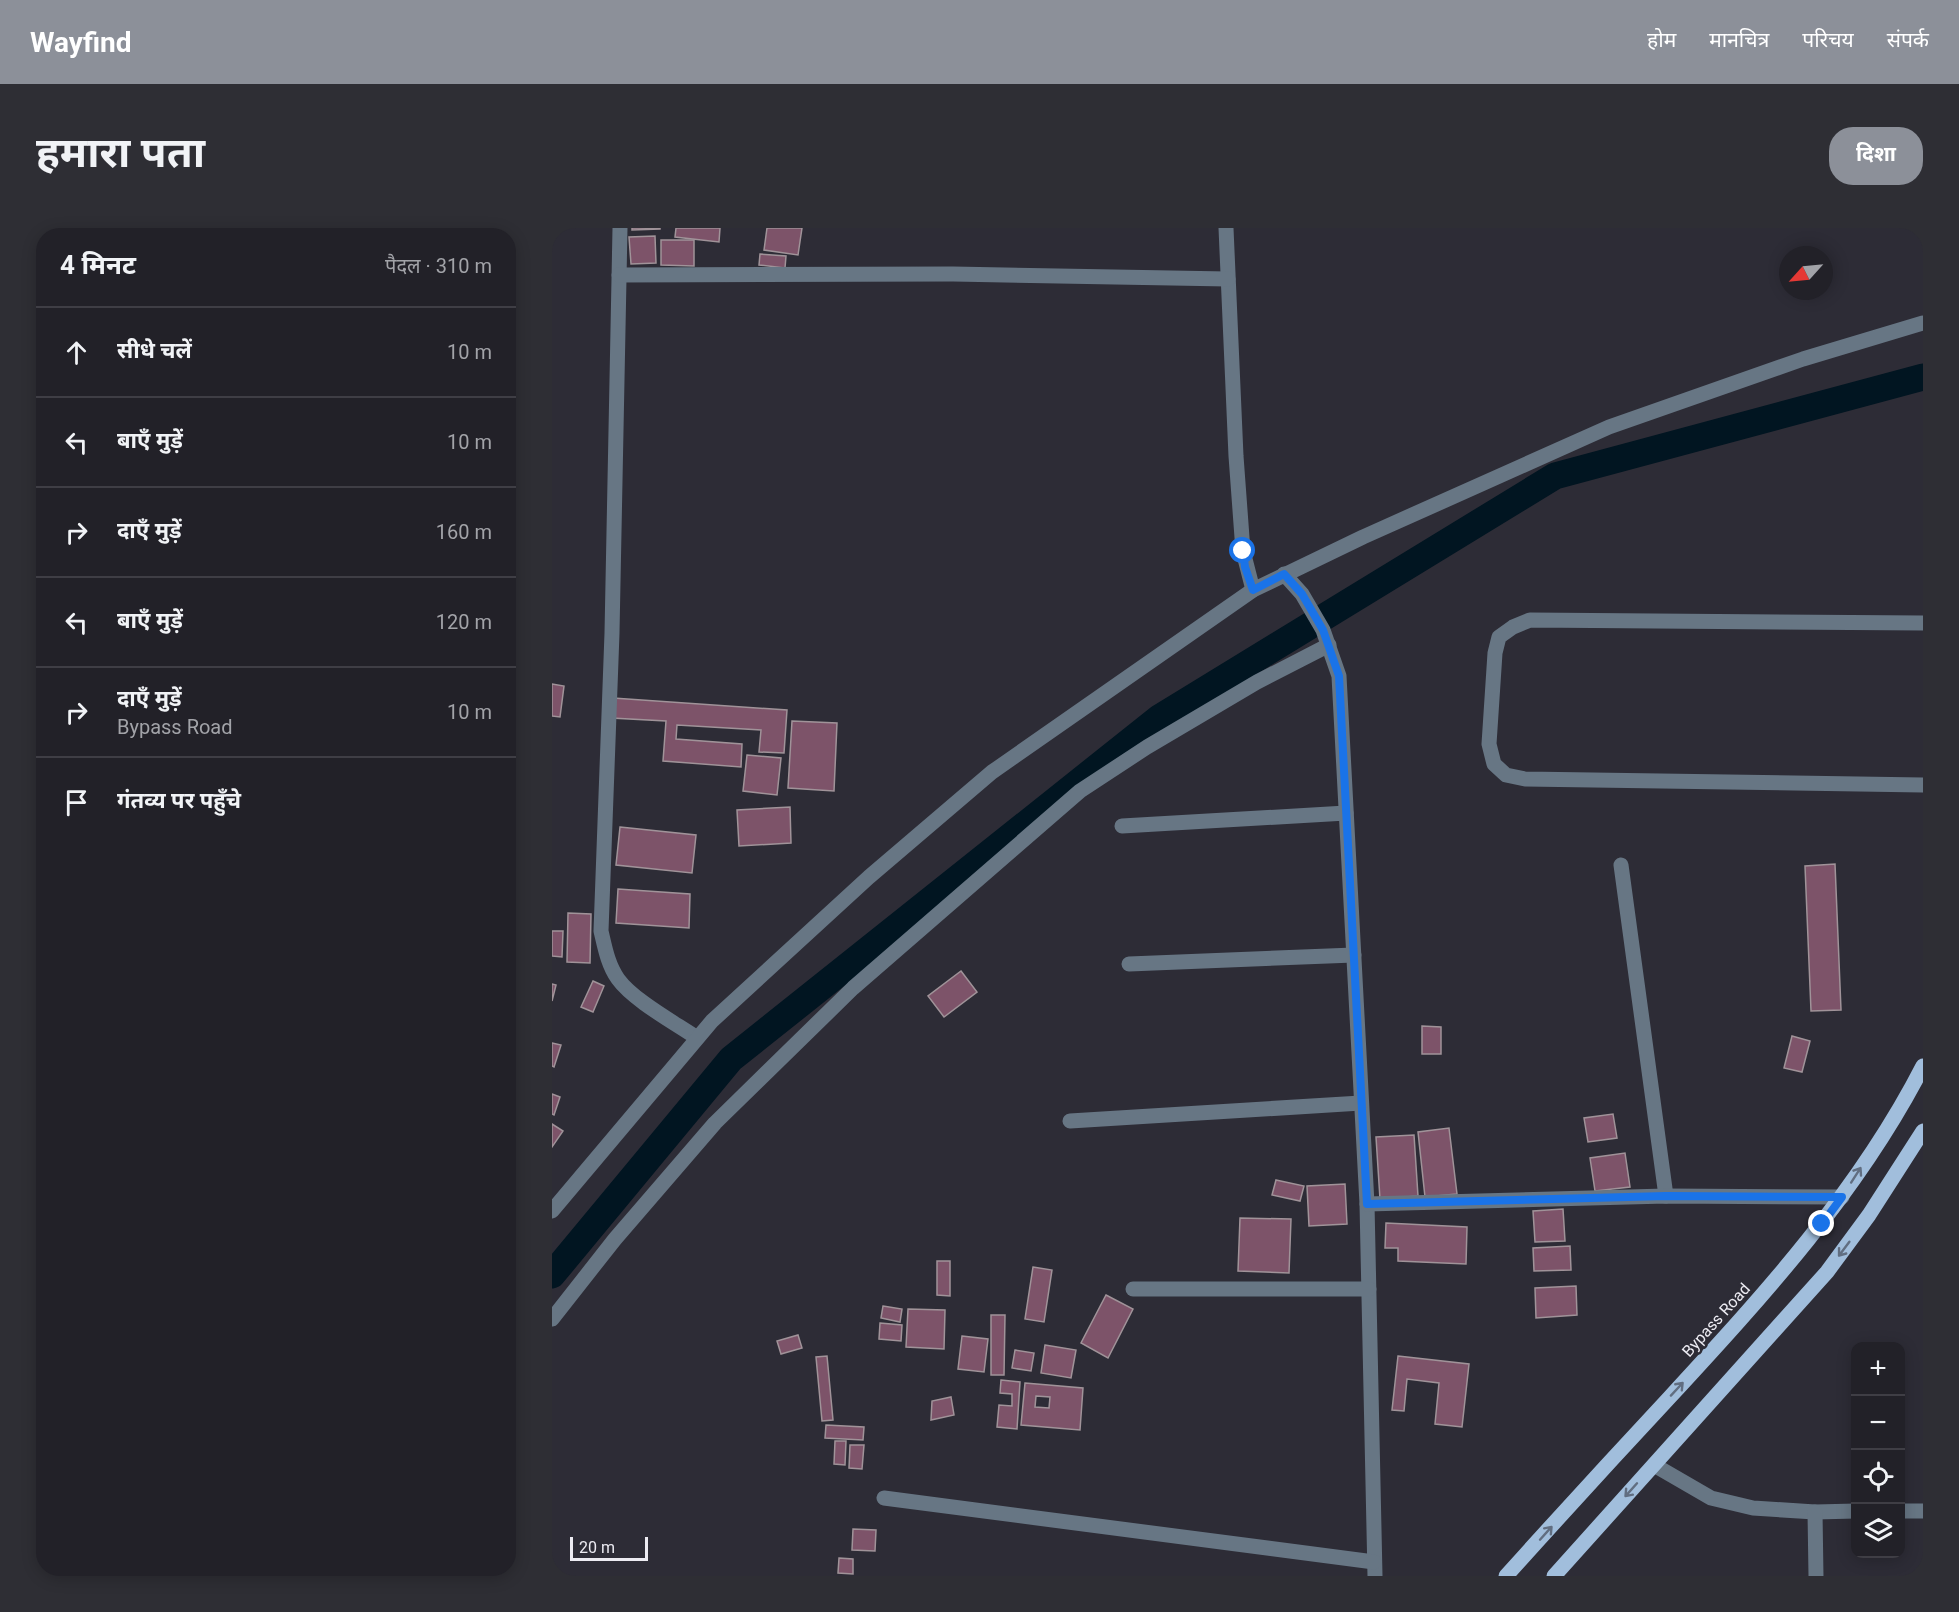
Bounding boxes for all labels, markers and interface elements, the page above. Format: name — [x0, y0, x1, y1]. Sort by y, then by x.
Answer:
text: Wayfind — [30, 26, 131, 59]
text: होम — [1647, 28, 1676, 52]
text: मानचित्र — [1709, 28, 1769, 52]
text: परिचय — [1802, 28, 1854, 52]
text: संपर्क — [1887, 28, 1929, 52]
button: दिशा — [1829, 127, 1923, 185]
text: हमारा पता — [36, 128, 205, 177]
north arrow — [1779, 246, 1833, 300]
text: 4 मिनट — [60, 250, 136, 280]
text: पैदल · 310 m — [385, 254, 492, 278]
icon: ahead — [60, 336, 93, 369]
text: सीधे चलें — [117, 338, 192, 363]
text: 10 m — [447, 340, 492, 364]
icon: left — [60, 426, 93, 459]
text: बाएँ मुड़ें — [117, 428, 183, 453]
text: 10 m — [447, 430, 492, 454]
icon: right — [60, 516, 93, 549]
text: दाएँ मुड़ें — [117, 518, 182, 543]
text: 160 m — [436, 520, 492, 544]
route start — [1229, 537, 1255, 563]
icon: left — [60, 606, 93, 639]
text: बाएँ मुड़ें — [117, 608, 183, 633]
text: 120 m — [436, 610, 492, 634]
text: दाएँ मुड़ें — [117, 686, 182, 711]
icon: right — [60, 696, 93, 729]
text: 10 m — [447, 700, 492, 724]
text: Bypass Road — [117, 715, 233, 739]
icon: arrive — [60, 786, 93, 819]
text: गंतव्य पर पहुँचे — [117, 788, 241, 813]
one-way arrow — [1850, 1167, 1863, 1184]
route end — [1808, 1210, 1834, 1236]
one-way arrow — [1837, 1241, 1850, 1257]
street label: Bypass Road — [1678, 1279, 1754, 1361]
map controls — [1851, 1342, 1905, 1558]
button: + — [1851, 1342, 1905, 1396]
one-way arrow — [1670, 1381, 1684, 1396]
button: − — [1851, 1396, 1905, 1450]
button: locate — [1851, 1450, 1905, 1504]
one-way arrow — [1624, 1482, 1638, 1497]
button: layers — [1851, 1504, 1905, 1558]
one-way arrow — [1539, 1525, 1553, 1540]
scale bar — [570, 1534, 648, 1562]
text: 20 m — [579, 1538, 615, 1557]

